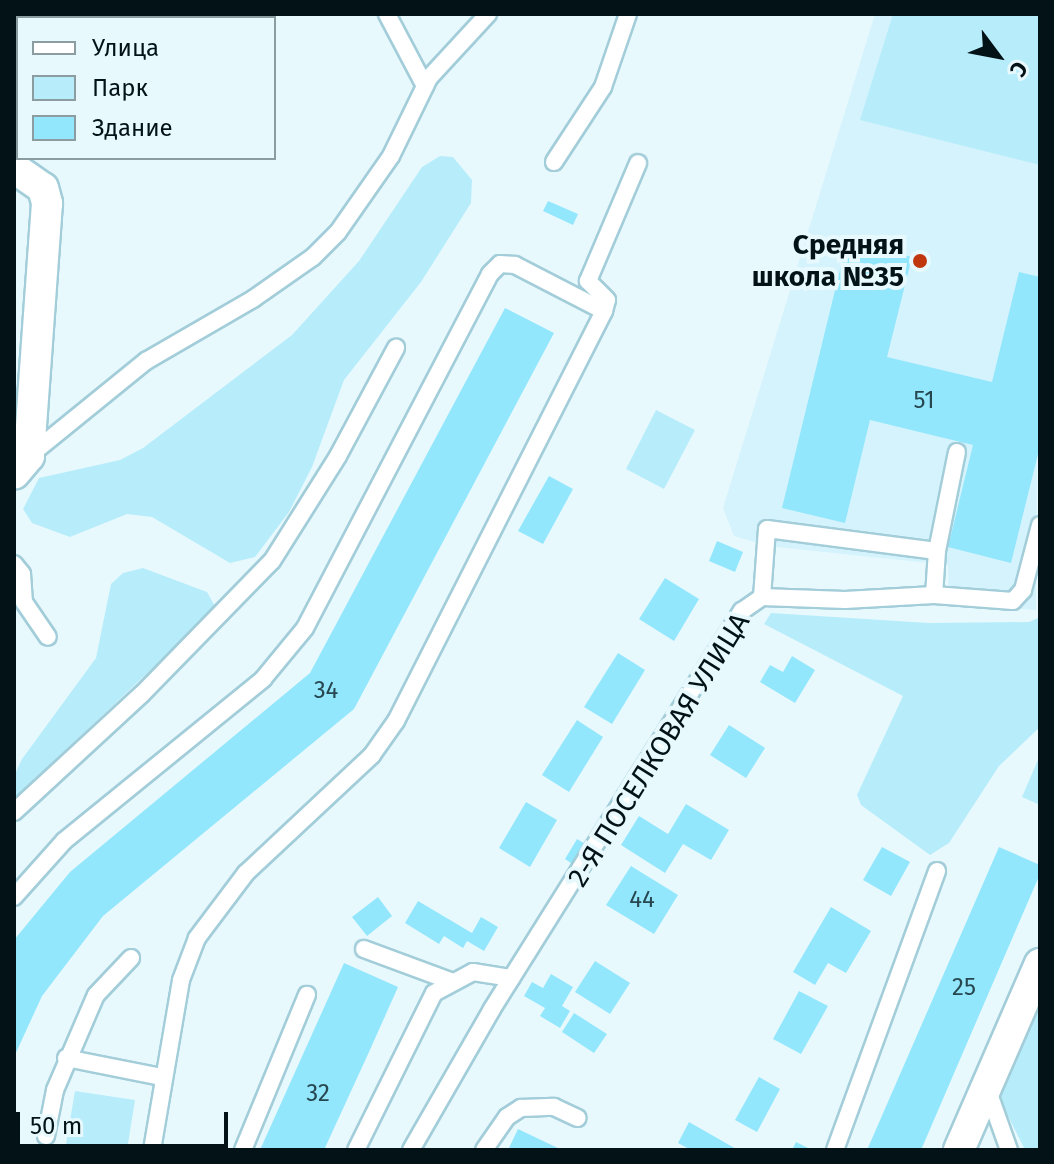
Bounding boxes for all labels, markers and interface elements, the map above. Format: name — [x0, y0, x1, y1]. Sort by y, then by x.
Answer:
legend — [16, 16, 276, 160]
north arrow — [958, 16, 1038, 96]
text: Улица — [92, 34, 159, 62]
text: С — [1004, 56, 1034, 82]
text: Парк — [92, 74, 148, 102]
text: Здание — [92, 114, 173, 142]
place label: Средняя школа №35 — [752, 228, 904, 294]
marker: Средняя школа №35 — [911, 252, 929, 270]
house number: 51 — [913, 387, 935, 415]
street label: 2-Я ПОСЕЛКОВАЯ УЛИЦА — [561, 607, 757, 893]
house number: 34 — [314, 677, 338, 705]
house number: 44 — [629, 886, 655, 914]
house number: 25 — [952, 974, 976, 1002]
house number: 32 — [306, 1080, 330, 1108]
scale bar — [20, 1096, 232, 1146]
text: 50 m — [30, 1112, 82, 1140]

